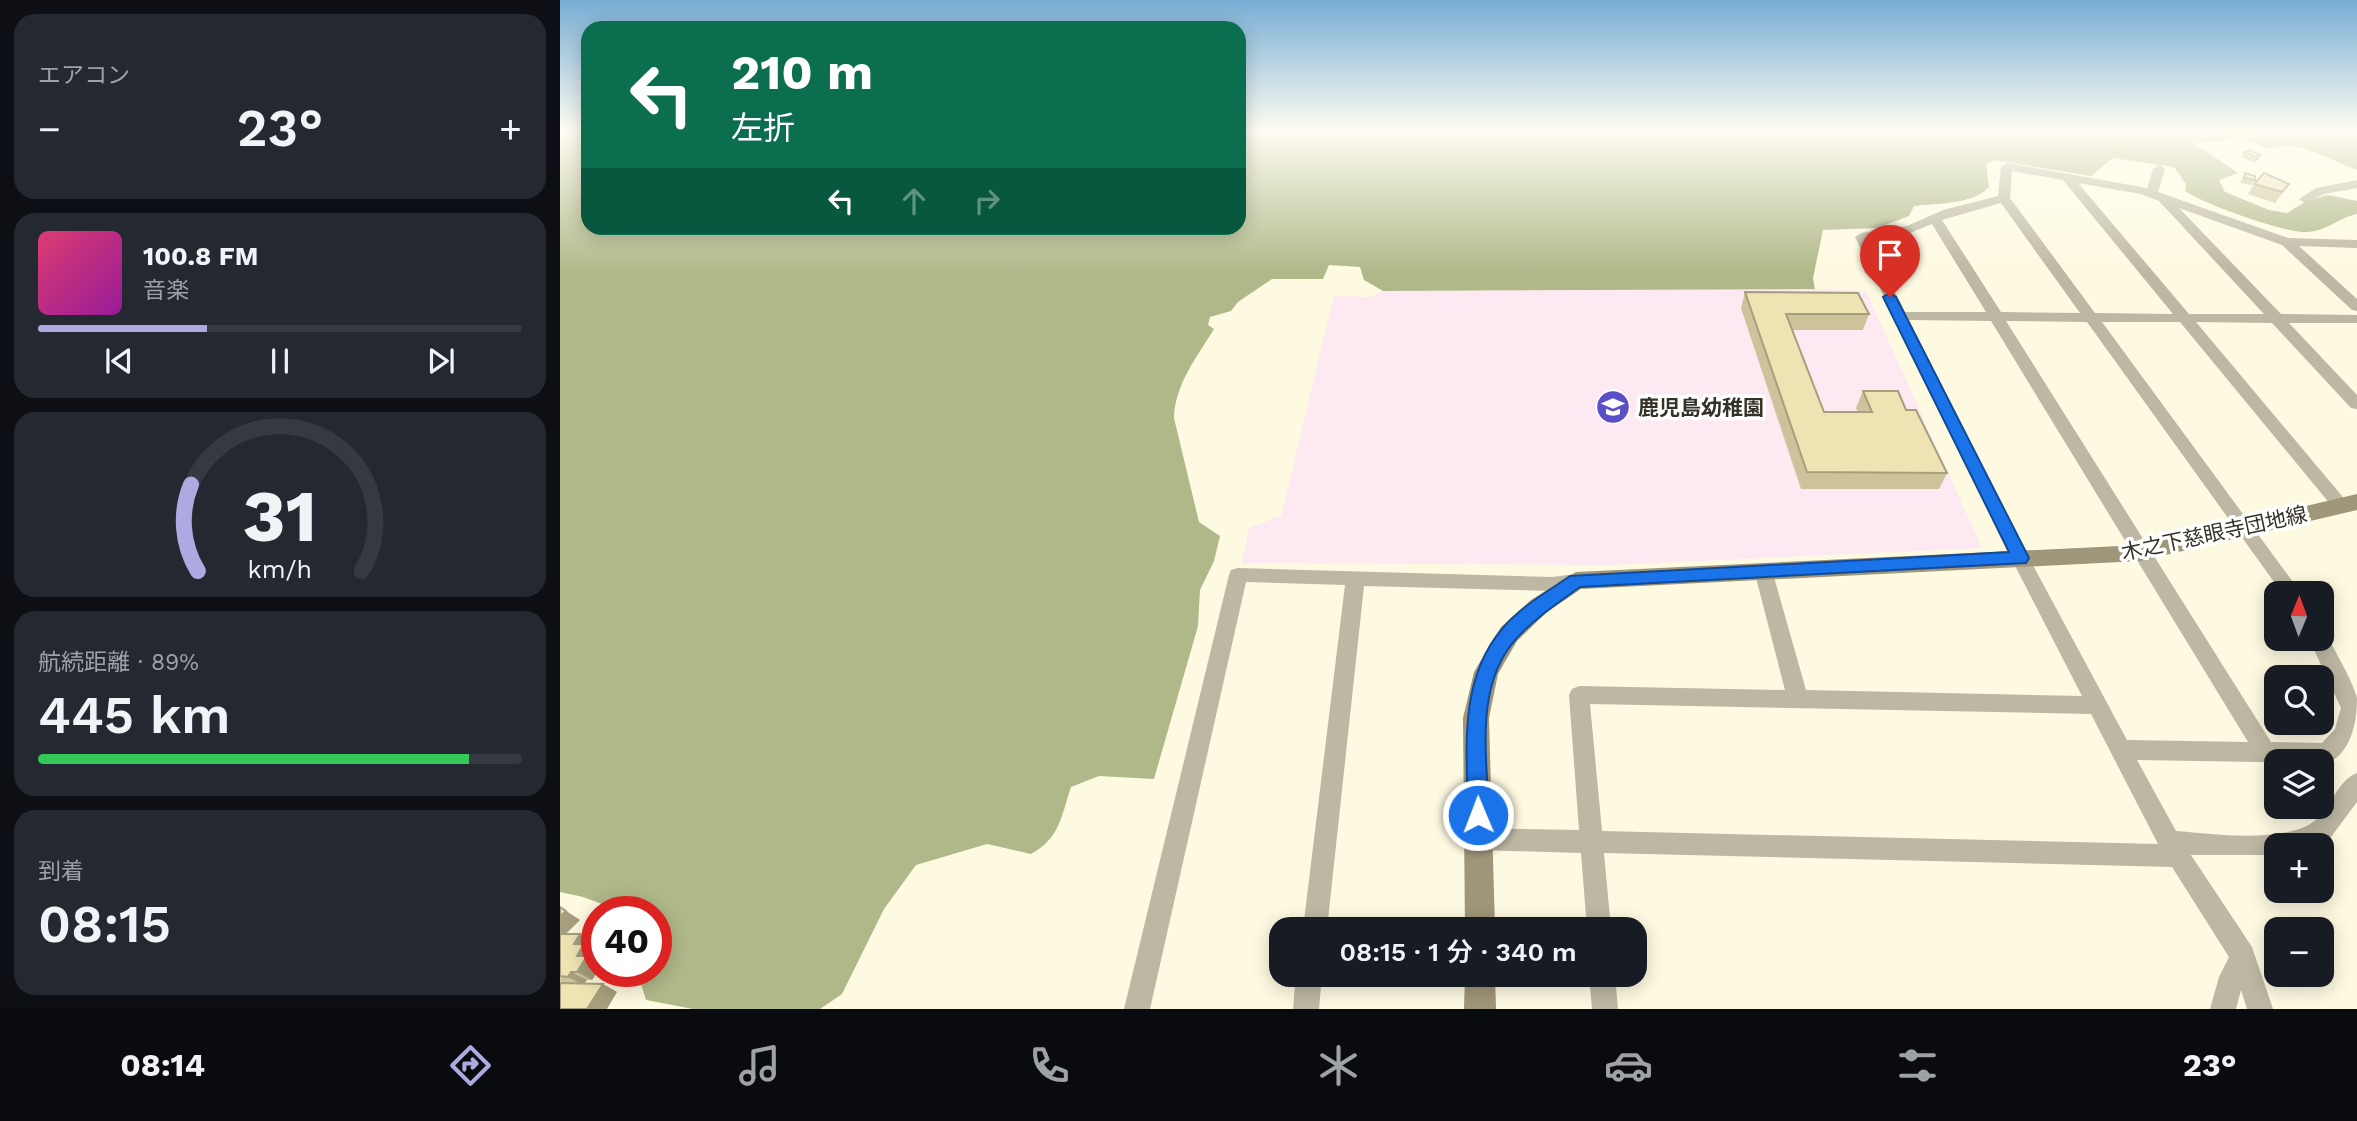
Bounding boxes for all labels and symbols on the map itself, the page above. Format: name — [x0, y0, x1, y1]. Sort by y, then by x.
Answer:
pin — [1860, 225, 1920, 297]
school or university icon: 鹿児島幼稚園 — [1594, 388, 1632, 426]
place label: 鹿児島幼稚園 — [1638, 395, 1764, 420]
street label: 木之下慈眼寺団地線 — [2119, 501, 2309, 565]
north arrow — [2264, 581, 2334, 651]
position arrow — [1441, 778, 1515, 852]
speed limit sign: 40 — [581, 896, 672, 987]

